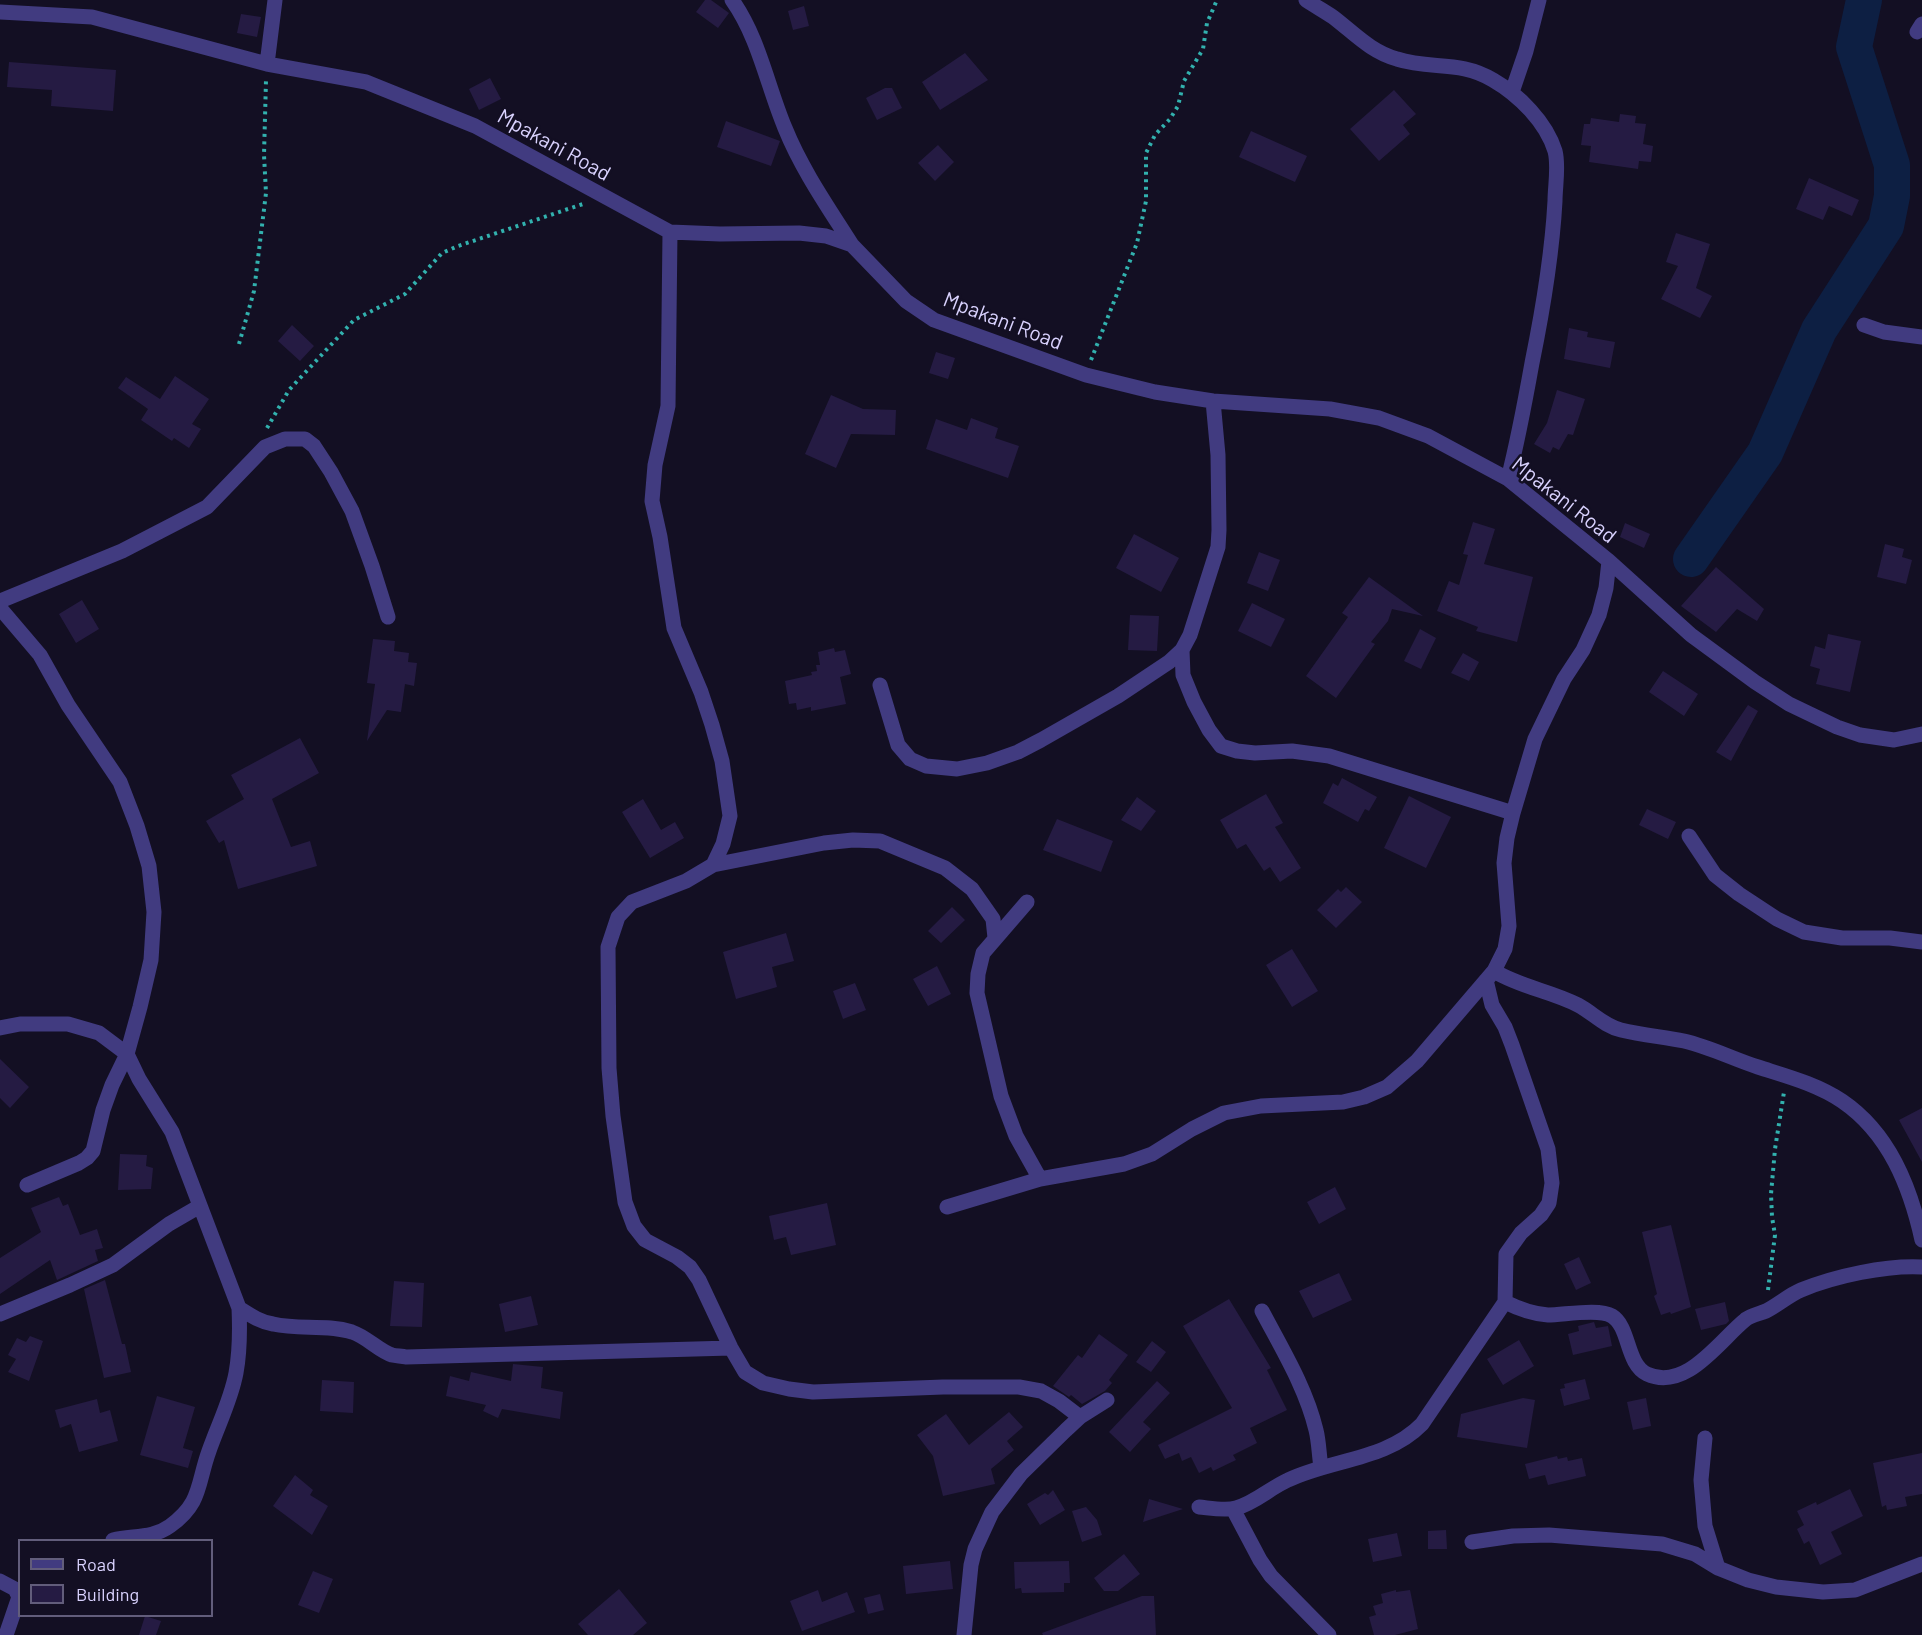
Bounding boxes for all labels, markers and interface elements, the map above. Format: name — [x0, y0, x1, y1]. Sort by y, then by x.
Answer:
street label: Mpakani Road — [493, 104, 615, 186]
street label: Mpakani Road — [940, 287, 1066, 355]
street label: Mpakani Road — [1507, 451, 1621, 549]
legend — [18, 1539, 213, 1617]
text: Road — [76, 1553, 116, 1575]
text: Building — [76, 1583, 139, 1605]

